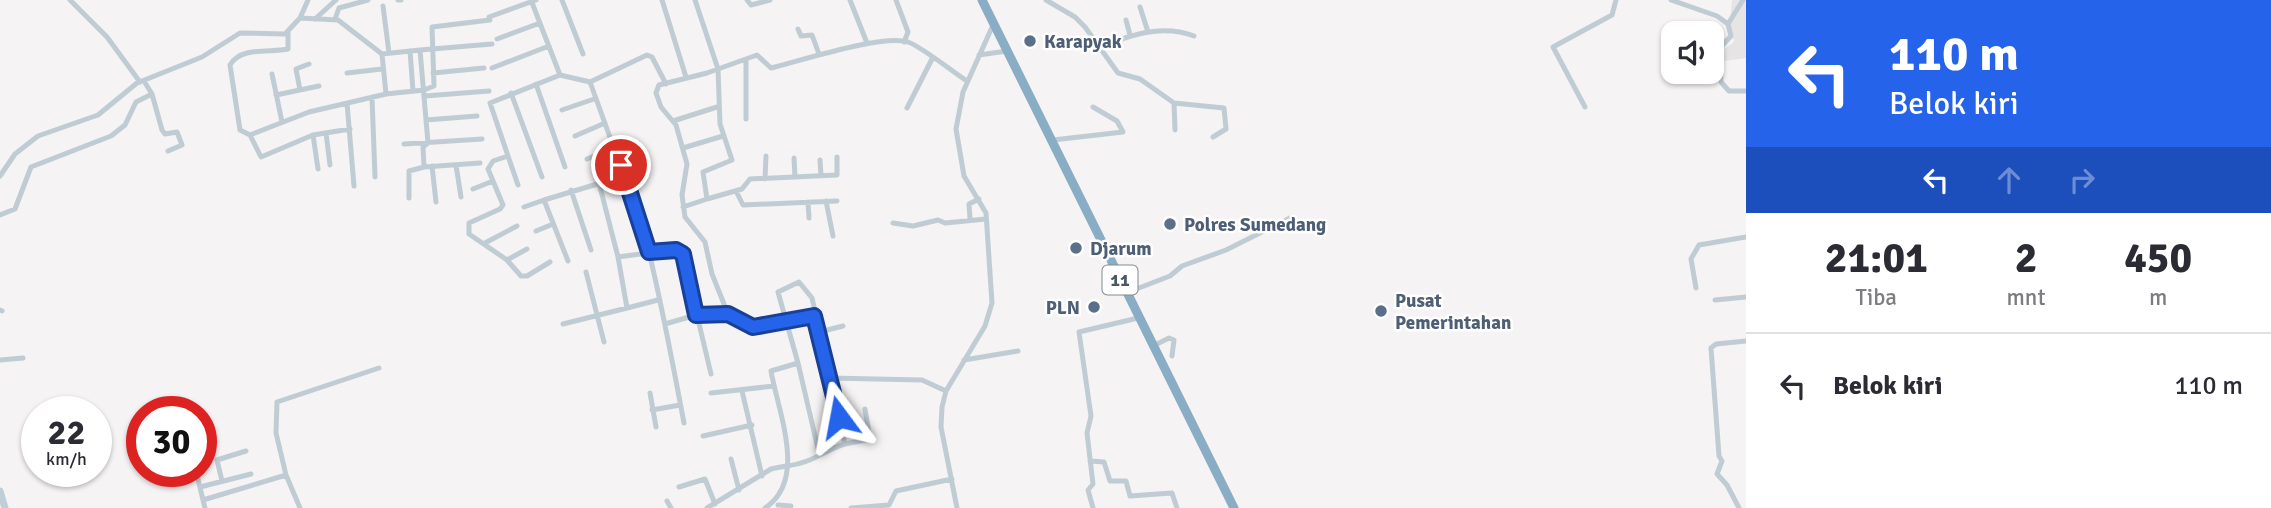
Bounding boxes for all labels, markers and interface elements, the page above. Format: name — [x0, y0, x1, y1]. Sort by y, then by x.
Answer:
map controls — [1661, 21, 1724, 84]
button: sound — [1661, 21, 1724, 84]
text: 110 m — [1889, 24, 2019, 84]
icon: left — [1774, 28, 1865, 119]
place label: Karapyak — [1044, 30, 1122, 54]
marker: Karapyak — [1022, 33, 1038, 49]
text: Belok kiri — [1889, 84, 2019, 123]
pin — [591, 135, 651, 195]
icon: arrive — [602, 146, 640, 184]
icon: left — [1917, 161, 1955, 199]
icon: ahead — [1990, 161, 2028, 199]
icon: right — [2063, 161, 2101, 199]
place label: Polres Sumedang — [1184, 213, 1326, 237]
marker: Polres Sumedang — [1162, 216, 1178, 232]
text: 21:01 — [1825, 233, 1928, 284]
text: 2 — [2015, 233, 2037, 284]
text: 450 — [2124, 233, 2192, 284]
place label: Djarum — [1090, 237, 1152, 261]
marker: Djarum — [1068, 240, 1084, 256]
road number: 11 — [1102, 266, 1138, 294]
text: Tiba — [1856, 283, 1897, 312]
text: mnt — [2007, 283, 2045, 312]
text: m — [2149, 283, 2167, 312]
place label: Pusat Pemerintahan — [1395, 289, 1511, 335]
place label: PLN — [1046, 296, 1080, 320]
marker: PLN — [1086, 299, 1102, 315]
marker: Pusat Pemerintahan — [1373, 303, 1389, 319]
icon: left — [1774, 367, 1812, 405]
text: Belok kiri — [1833, 370, 1942, 402]
text: 110 m — [2174, 370, 2243, 402]
position arrow — [802, 380, 876, 454]
speed limit sign: 30 — [126, 396, 217, 487]
text: 22 — [48, 411, 85, 454]
text: km/h — [46, 448, 87, 470]

